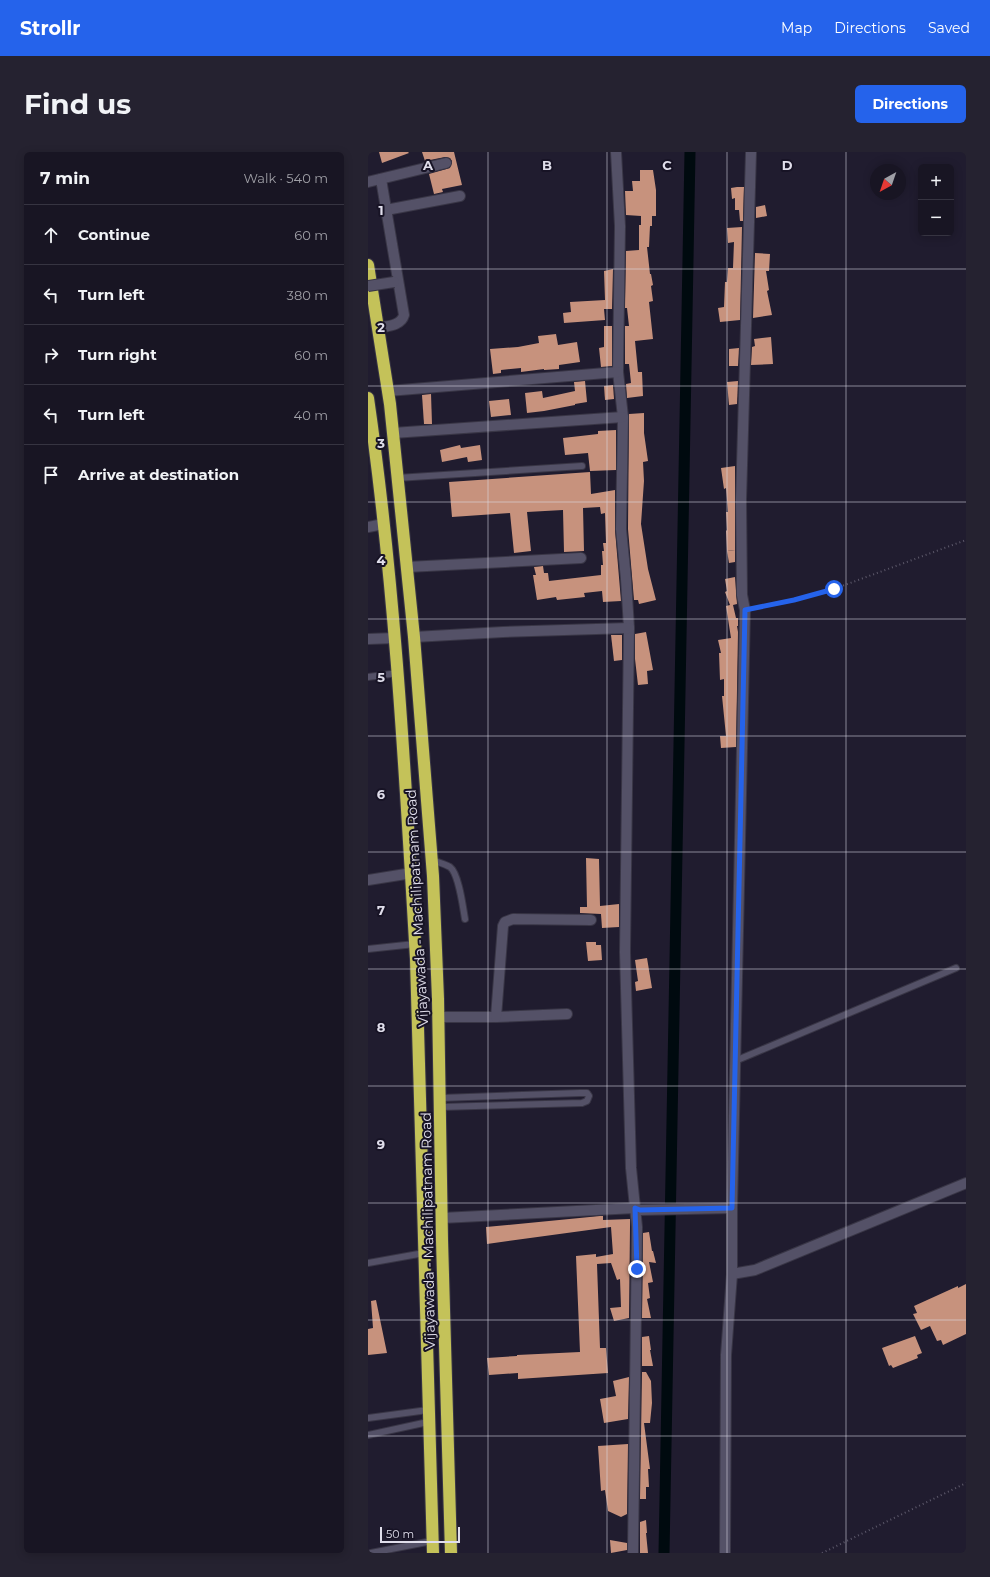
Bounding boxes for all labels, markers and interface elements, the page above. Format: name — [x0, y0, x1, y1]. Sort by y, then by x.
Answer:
text: Strollr — [20, 17, 81, 40]
text: Map — [781, 19, 812, 37]
text: Directions — [834, 19, 906, 37]
text: Saved — [928, 19, 970, 37]
button: Directions — [855, 85, 966, 123]
text: Find us — [24, 87, 131, 121]
text: A — [422, 157, 434, 173]
text: B — [542, 157, 552, 173]
text: C — [662, 157, 672, 173]
text: D — [782, 157, 793, 173]
north arrow — [870, 164, 906, 200]
map controls — [918, 164, 954, 236]
button: + — [918, 164, 954, 200]
text: 7 min — [40, 168, 90, 188]
text: Walk · 540 m — [243, 170, 328, 186]
button: − — [918, 200, 954, 236]
text: 1 — [378, 202, 384, 218]
icon: ahead — [40, 224, 62, 246]
text: Continue — [78, 225, 150, 244]
text: 60 m — [294, 227, 328, 243]
icon: left — [40, 284, 62, 306]
text: Turn left — [78, 285, 145, 304]
text: 380 m — [287, 287, 328, 303]
text: 2 — [377, 319, 385, 335]
icon: right — [40, 344, 62, 366]
text: Turn right — [78, 345, 157, 364]
text: 60 m — [294, 347, 328, 363]
icon: left — [40, 404, 62, 426]
text: Turn left — [78, 405, 145, 424]
text: 40 m — [294, 407, 328, 423]
text: 3 — [376, 435, 385, 451]
icon: arrive — [40, 464, 62, 486]
text: Arrive at destination — [78, 465, 239, 484]
text: 4 — [377, 552, 386, 568]
route start — [825, 580, 843, 598]
text: 5 — [377, 669, 385, 685]
text: 6 — [377, 786, 386, 802]
street label: Vijayawada - Machilipatnam Road — [402, 789, 432, 1027]
text: 7 — [377, 902, 385, 918]
text: 8 — [377, 1019, 386, 1035]
street label: Vijayawada - Machilipatnam Road — [417, 1112, 439, 1350]
text: 9 — [377, 1136, 385, 1152]
route end — [628, 1260, 646, 1278]
scale bar — [380, 1525, 460, 1544]
text: 50 m — [386, 1527, 414, 1541]

